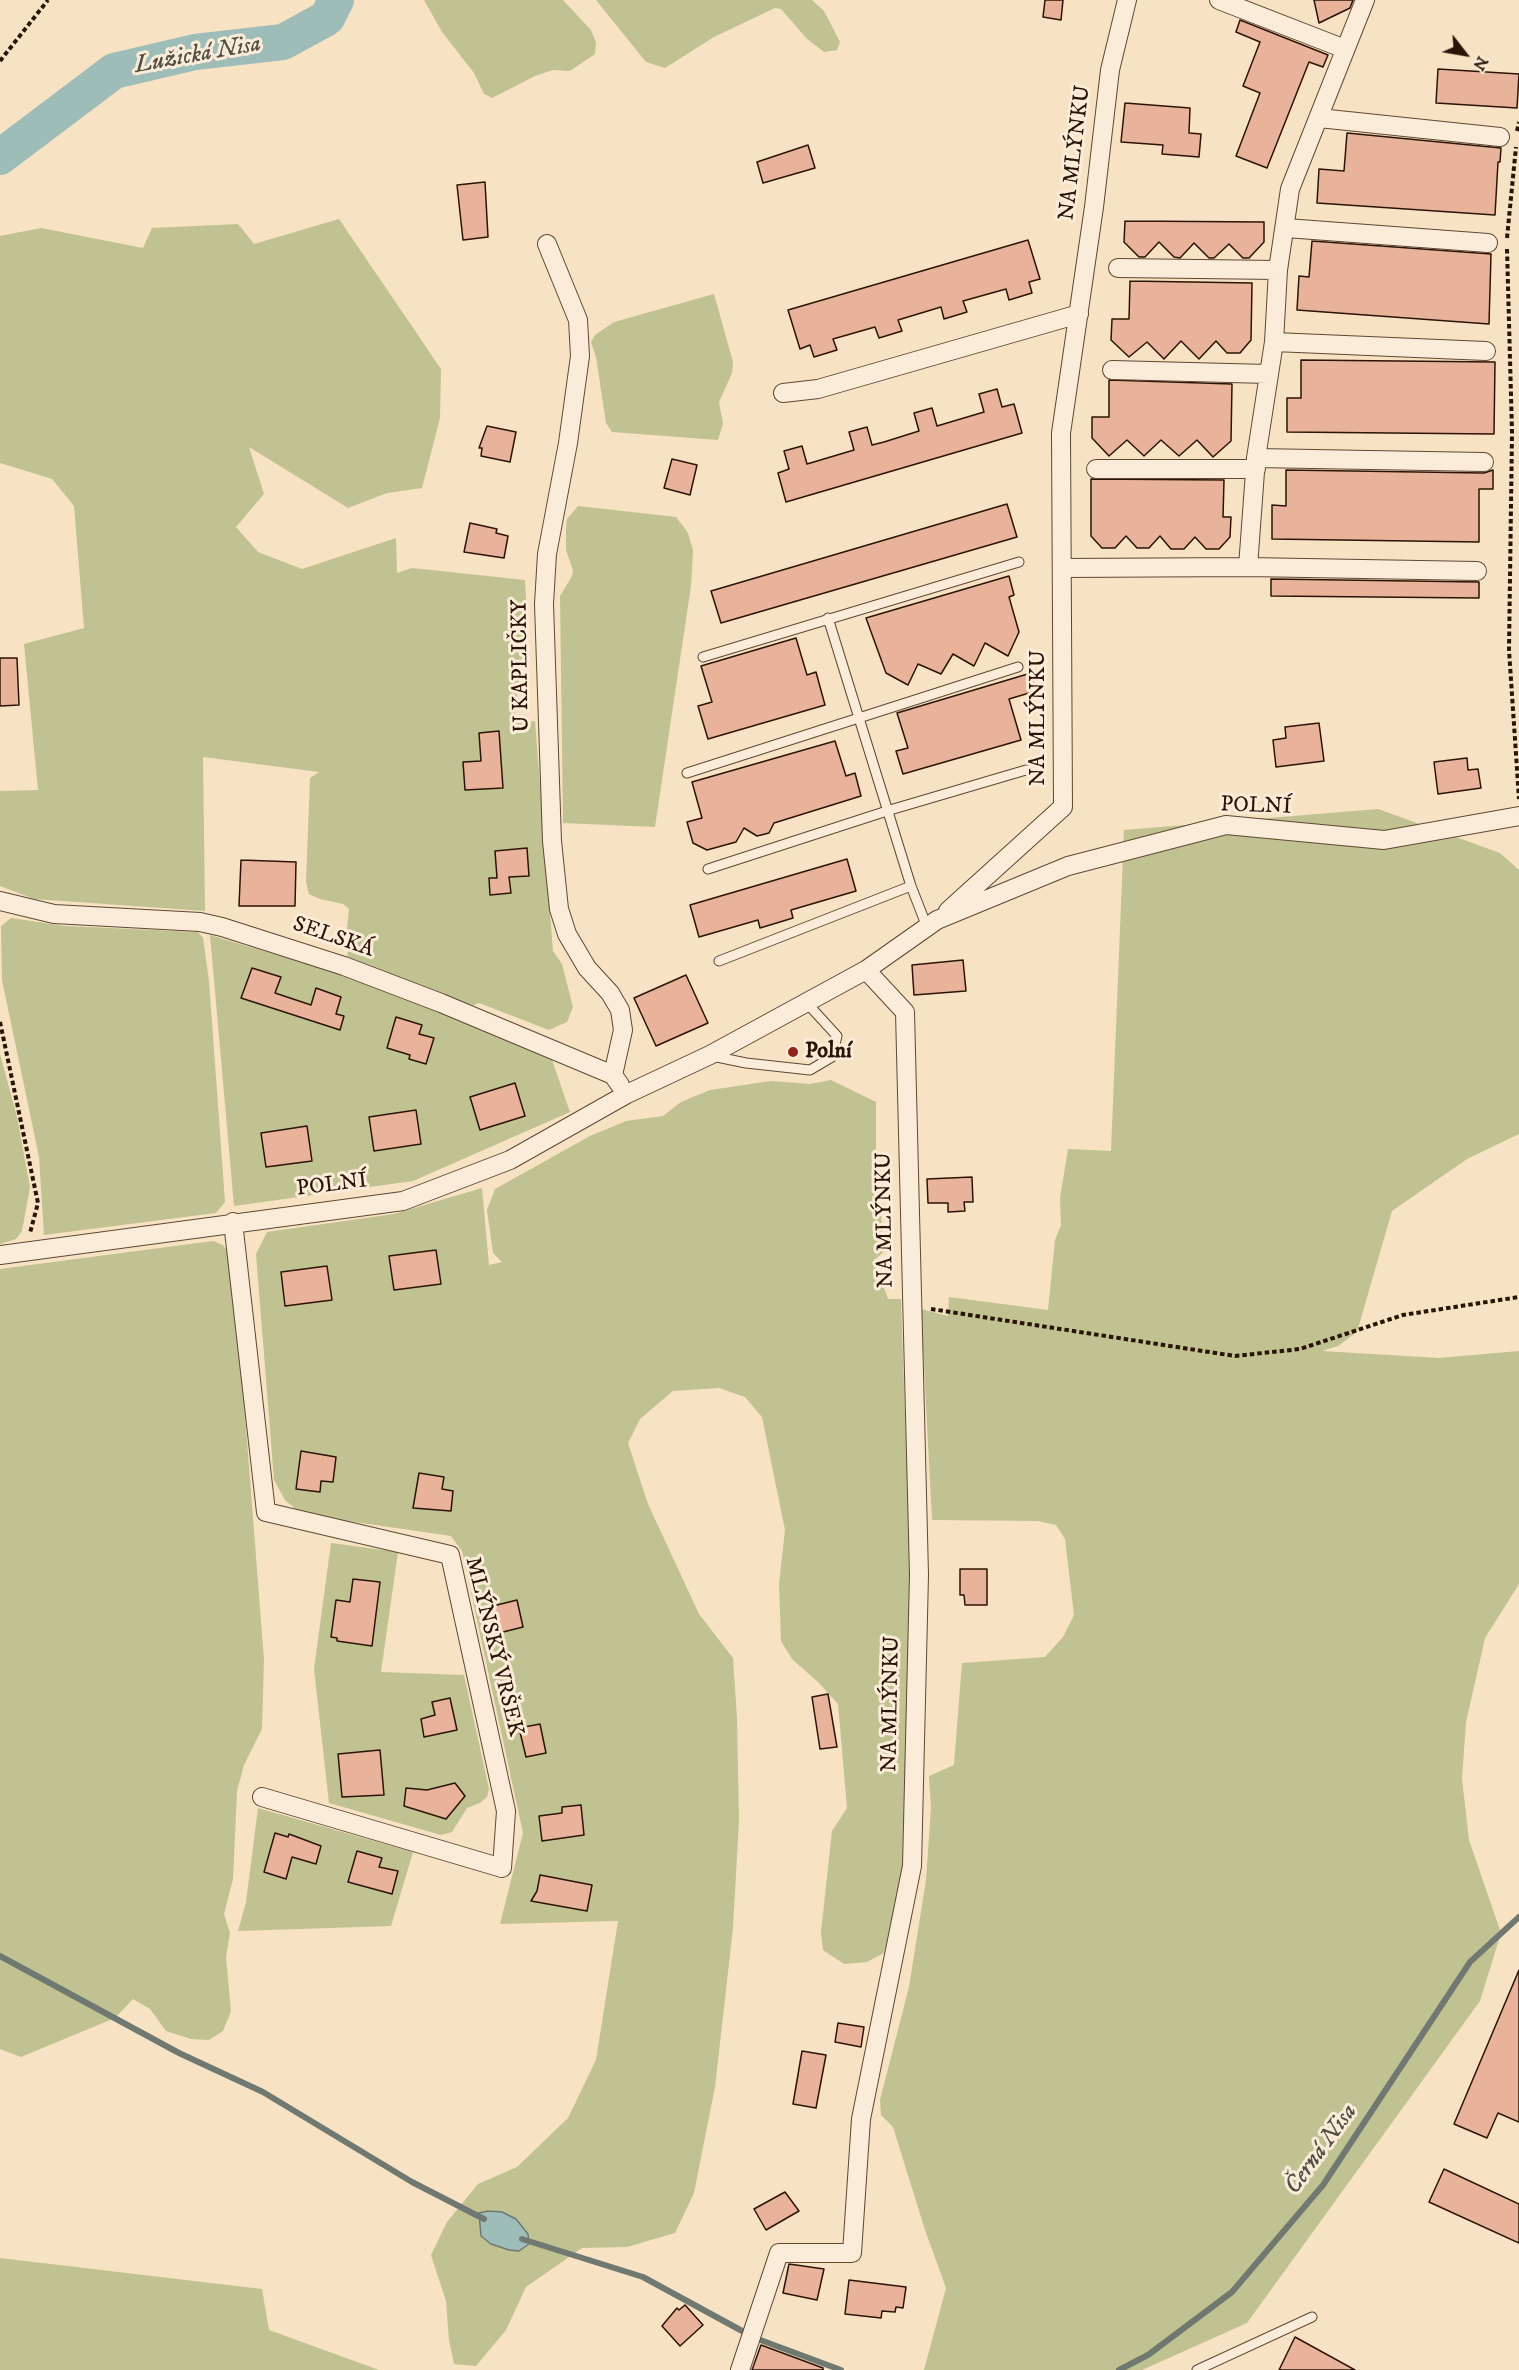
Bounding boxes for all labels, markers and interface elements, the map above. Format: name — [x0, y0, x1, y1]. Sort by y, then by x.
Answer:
north arrow — [1435, 24, 1495, 84]
water label: Lužická Nisa — [133, 31, 263, 81]
text: N — [1468, 52, 1492, 74]
street label: NA MLÝNKU — [1055, 84, 1097, 222]
street label: U KAPLIČKY — [508, 599, 536, 733]
street label: NA MLÝNKU — [1026, 650, 1052, 786]
street label: POLNÍ — [1220, 793, 1292, 821]
street label: SELSKÁ — [289, 912, 377, 964]
place label: Polní — [805, 1039, 852, 1065]
marker: Polní — [786, 1045, 800, 1059]
street label: NA MLÝNKU — [872, 1152, 900, 1288]
street label: POLNÍ — [295, 1169, 369, 1203]
street label: MLÝNSKÝ VRŠEK — [458, 1554, 528, 1740]
street label: NA MLÝNKU — [878, 1636, 906, 1772]
water label: Černá Nisa — [1280, 2099, 1364, 2201]

